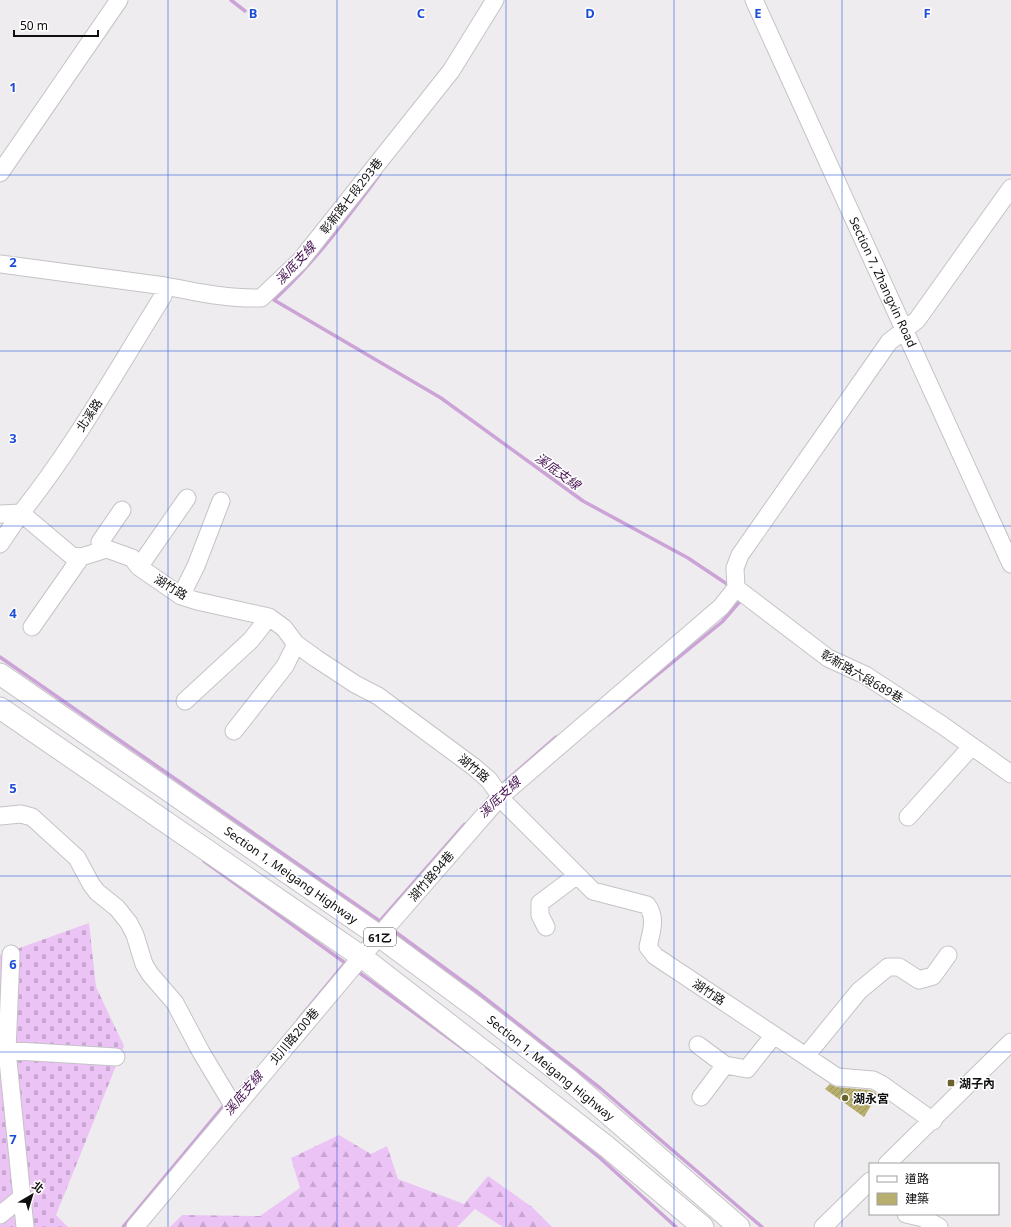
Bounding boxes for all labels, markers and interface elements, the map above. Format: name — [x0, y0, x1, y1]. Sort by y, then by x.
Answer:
text: B — [249, 4, 257, 22]
text: C — [417, 4, 425, 22]
text: D — [585, 4, 595, 22]
text: E — [754, 4, 762, 22]
text: F — [923, 4, 931, 22]
scale bar — [14, 12, 98, 38]
text: 50 m — [20, 17, 48, 34]
text: 1 — [9, 78, 17, 96]
street label: 彰新路七段293巷 — [316, 154, 386, 238]
street label: Section 7, Zhangxin Road — [845, 214, 921, 350]
water label: 溪底支線 — [271, 236, 321, 288]
text: 2 — [9, 253, 17, 271]
street label: 北溪路 — [72, 395, 106, 435]
text: 3 — [9, 429, 17, 447]
water label: 溪底支線 — [532, 448, 586, 495]
street label: 湖竹路 — [151, 570, 191, 604]
text: 4 — [9, 604, 17, 622]
street label: 彰新路六段689巷 — [818, 645, 906, 707]
street label: 湖竹路 — [455, 750, 493, 786]
water label: 溪底支線 — [474, 771, 526, 821]
text: 5 — [9, 779, 17, 797]
street label: Section 1, Meigang Highway — [221, 822, 362, 928]
street label: 湖竹路94巷 — [404, 847, 458, 905]
road number: 61乙 — [364, 928, 396, 946]
text: 6 — [9, 955, 17, 973]
street label: 湖竹路 — [689, 975, 729, 1009]
street label: 北川路200巷 — [265, 1004, 323, 1068]
street label: Section 1, Meigang Highway — [484, 1011, 619, 1125]
water label: 溪底支線 — [219, 1066, 268, 1119]
place label: 湖子內 — [959, 1075, 995, 1092]
marker: 湖子內 — [946, 1078, 956, 1088]
place label: 湖永宮 — [853, 1090, 889, 1107]
marker: 湖永宮 — [840, 1093, 850, 1103]
text: 7 — [9, 1130, 17, 1148]
legend — [869, 1163, 999, 1215]
text: 道路 — [905, 1170, 929, 1187]
north arrow — [12, 1175, 52, 1215]
text: 北 — [30, 1177, 47, 1196]
text: 建築 — [905, 1190, 929, 1207]

